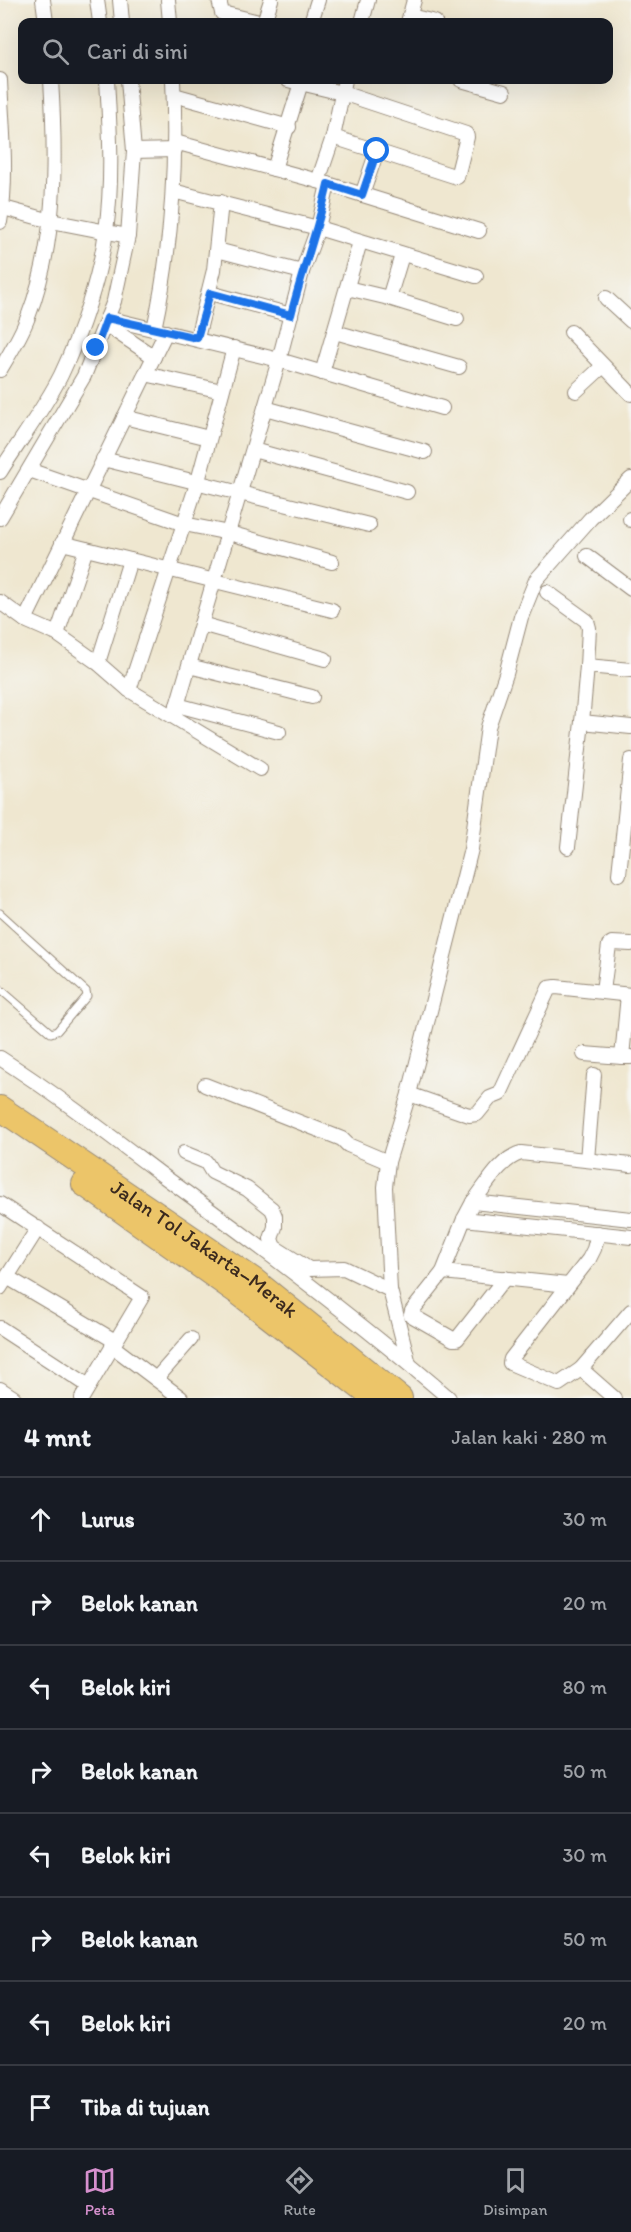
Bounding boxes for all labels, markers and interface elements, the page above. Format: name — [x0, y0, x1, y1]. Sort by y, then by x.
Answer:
search box — [18, 18, 613, 84]
icon: search — [39, 35, 72, 68]
text: Cari di sini — [87, 38, 188, 65]
route start — [363, 137, 389, 163]
route end — [82, 334, 108, 360]
street label: Jalan Tol Jakarta–Merak — [106, 1174, 303, 1323]
text: 4 mnt — [24, 1421, 91, 1453]
text: Jalan kaki · 280 m — [451, 1425, 607, 1449]
icon: ahead — [24, 1503, 57, 1536]
text: Lurus — [81, 1506, 135, 1533]
text: 30 m — [562, 1507, 607, 1531]
icon: right — [24, 1587, 57, 1620]
text: Belok kanan — [81, 1590, 198, 1617]
text: 20 m — [563, 1591, 607, 1615]
icon: left — [24, 1671, 57, 1704]
text: Belok kiri — [81, 1674, 171, 1701]
text: 80 m — [562, 1675, 607, 1699]
icon: right — [24, 1755, 57, 1788]
text: Belok kanan — [81, 1758, 198, 1785]
text: 50 m — [563, 1759, 607, 1783]
icon: left — [24, 1839, 57, 1872]
text: Belok kiri — [81, 1842, 171, 1869]
text: 30 m — [562, 1843, 607, 1867]
icon: right — [24, 1923, 57, 1956]
text: Belok kanan — [81, 1926, 198, 1953]
text: 50 m — [563, 1927, 607, 1951]
icon: left — [24, 2007, 57, 2040]
text: Belok kiri — [81, 2010, 171, 2037]
text: 20 m — [563, 2011, 607, 2035]
icon: arrive — [24, 2091, 57, 2124]
text: Tiba di tujuan — [81, 2094, 210, 2121]
tab: Peta — [83, 2164, 116, 2219]
tab: Rute — [283, 2164, 316, 2219]
tab: Disimpan — [483, 2164, 548, 2219]

